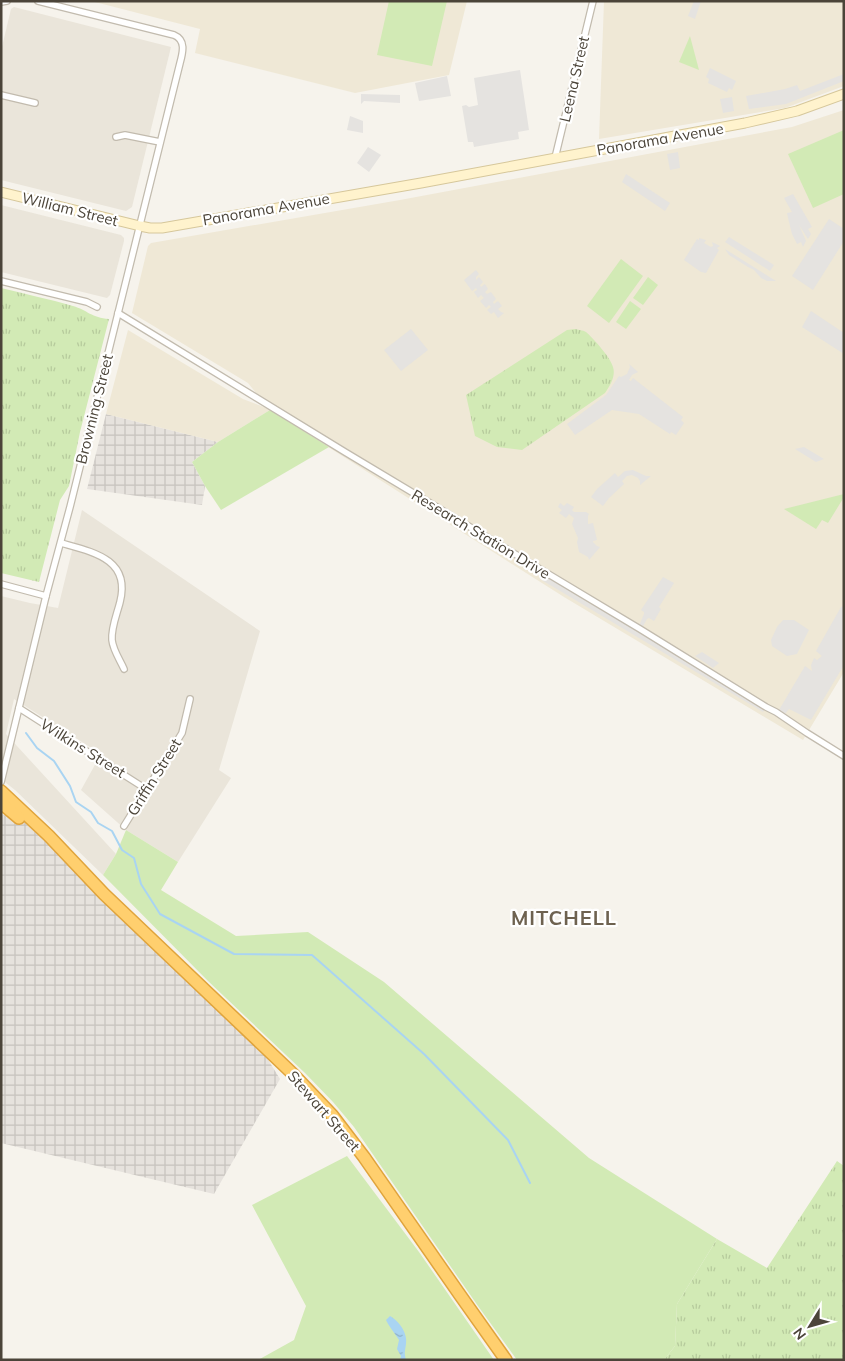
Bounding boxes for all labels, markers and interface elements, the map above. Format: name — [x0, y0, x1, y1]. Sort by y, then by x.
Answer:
street label: Leena Street — [555, 34, 593, 124]
street label: Panorama Avenue — [595, 118, 725, 160]
street label: William Street — [20, 188, 120, 230]
street label: Panorama Avenue — [201, 188, 331, 230]
street label: Browning Street — [71, 352, 117, 466]
street label: Research Station Drive — [408, 485, 554, 583]
street label: Wilkins Street — [37, 714, 129, 782]
street label: Griffin Street — [123, 735, 185, 819]
district label: MITCHELL — [511, 905, 617, 930]
street label: Stewart Street — [284, 1067, 364, 1155]
north arrow — [785, 1301, 835, 1351]
text: N — [789, 1324, 810, 1343]

